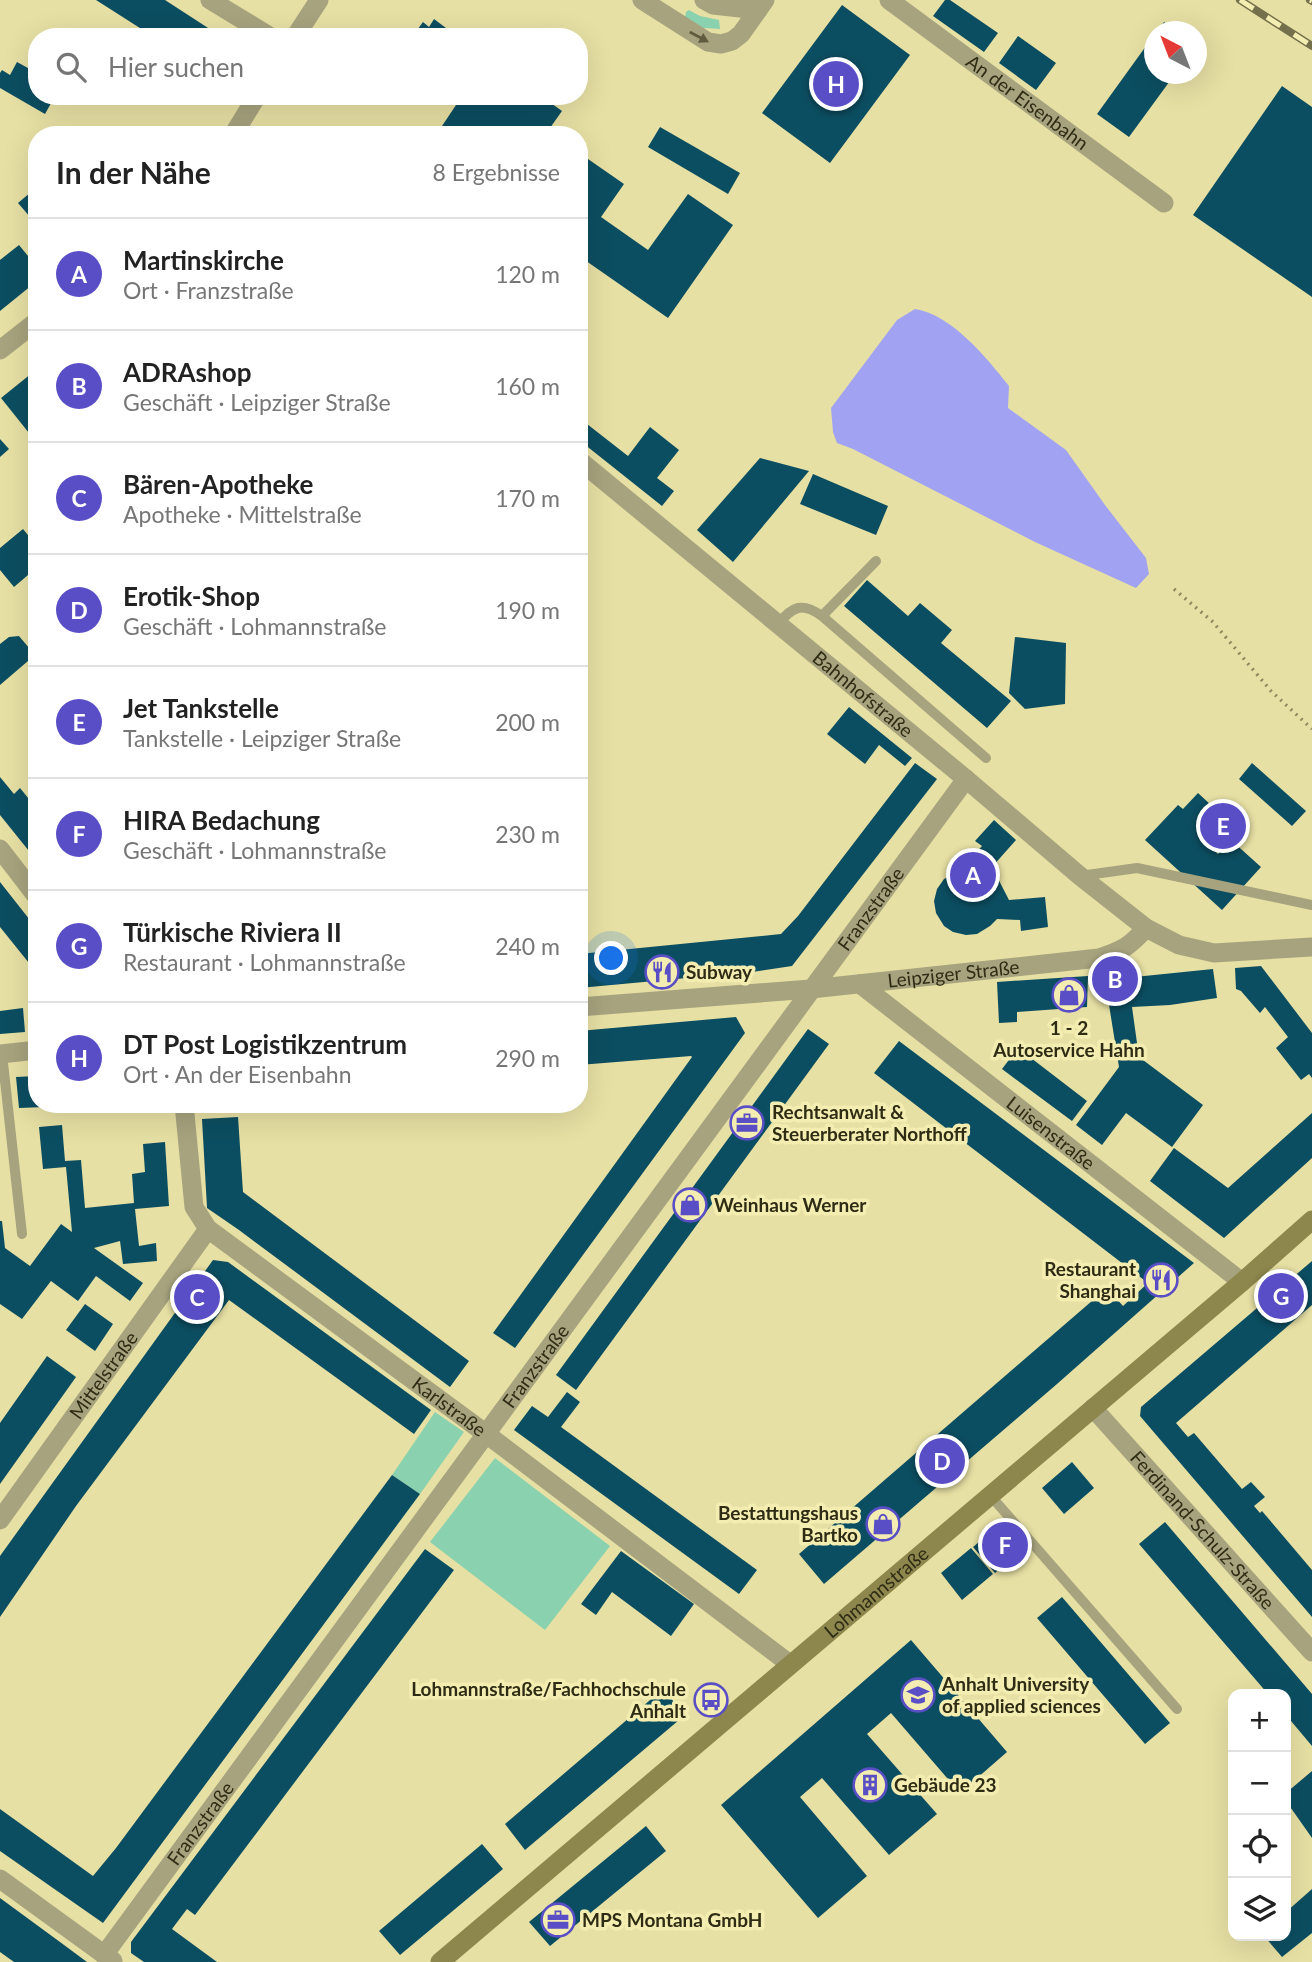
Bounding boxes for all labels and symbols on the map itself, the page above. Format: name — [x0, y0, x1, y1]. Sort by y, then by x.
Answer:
north arrow — [1144, 21, 1207, 84]
one-way arrow — [690, 30, 710, 42]
street label: An der Eisenbahn — [962, 49, 1093, 154]
pin: H — [813, 58, 859, 110]
street label: Bahnhofstraße — [809, 646, 918, 742]
pin: E — [1200, 800, 1246, 852]
pin: A — [950, 849, 996, 901]
street label: Franzstraße — [832, 862, 909, 955]
your location — [594, 941, 628, 975]
restaurant icon: Subway — [643, 953, 681, 991]
pin: B — [1092, 953, 1138, 1005]
street label: Leipziger Straße — [886, 955, 1021, 992]
place label: Subway — [686, 960, 753, 983]
shop icon: 1 - 2 Autoservice Hahn — [1050, 976, 1088, 1014]
place label: 1 - 2 Autoservice Hahn — [992, 1016, 1145, 1061]
street label: Luisenstraße — [1002, 1091, 1100, 1174]
place label: Rechtsanwalt & Steuerberater Northoff — [772, 1100, 967, 1145]
office icon: Rechtsanwalt & Steuerberater Northoff — [728, 1104, 766, 1142]
shop icon: Weinhaus Werner — [671, 1186, 709, 1224]
place label: Weinhaus Werner — [714, 1193, 867, 1216]
place label: Restaurant Shanghai — [1044, 1257, 1136, 1302]
restaurant icon: Restaurant Shanghai — [1142, 1261, 1180, 1299]
pin: G — [1258, 1270, 1304, 1322]
pin: C — [174, 1271, 220, 1323]
street label: Franzstraße — [497, 1320, 573, 1412]
street label: Mittelstraße — [64, 1327, 142, 1423]
street label: Karlstraße — [408, 1371, 491, 1441]
pin: D — [919, 1435, 965, 1487]
street label: Ferdinand-Schulz-Straße — [1126, 1446, 1280, 1614]
place label: Bestattungshaus Bartko — [718, 1501, 858, 1546]
shop icon: Bestattungshaus Bartko — [864, 1505, 902, 1543]
pin: F — [982, 1519, 1028, 1571]
street label: Lohmannstraße — [819, 1541, 933, 1642]
place label: Anhalt University of applied sciences — [941, 1672, 1101, 1717]
school or university icon: Anhalt University of applied sciences — [899, 1676, 937, 1714]
place label: Lohmannstraße/Fachhochschule Anhalt — [411, 1677, 686, 1722]
bus stop icon: Lohmannstraße/Fachhochschule Anhalt — [692, 1681, 730, 1719]
building icon: Gebäude 23 — [851, 1766, 889, 1804]
place label: Gebäude 23 — [894, 1773, 997, 1796]
street label: Franzstraße — [162, 1777, 238, 1869]
office icon: MPS Montana GmbH — [539, 1901, 577, 1939]
place label: MPS Montana GmbH — [582, 1908, 762, 1931]

